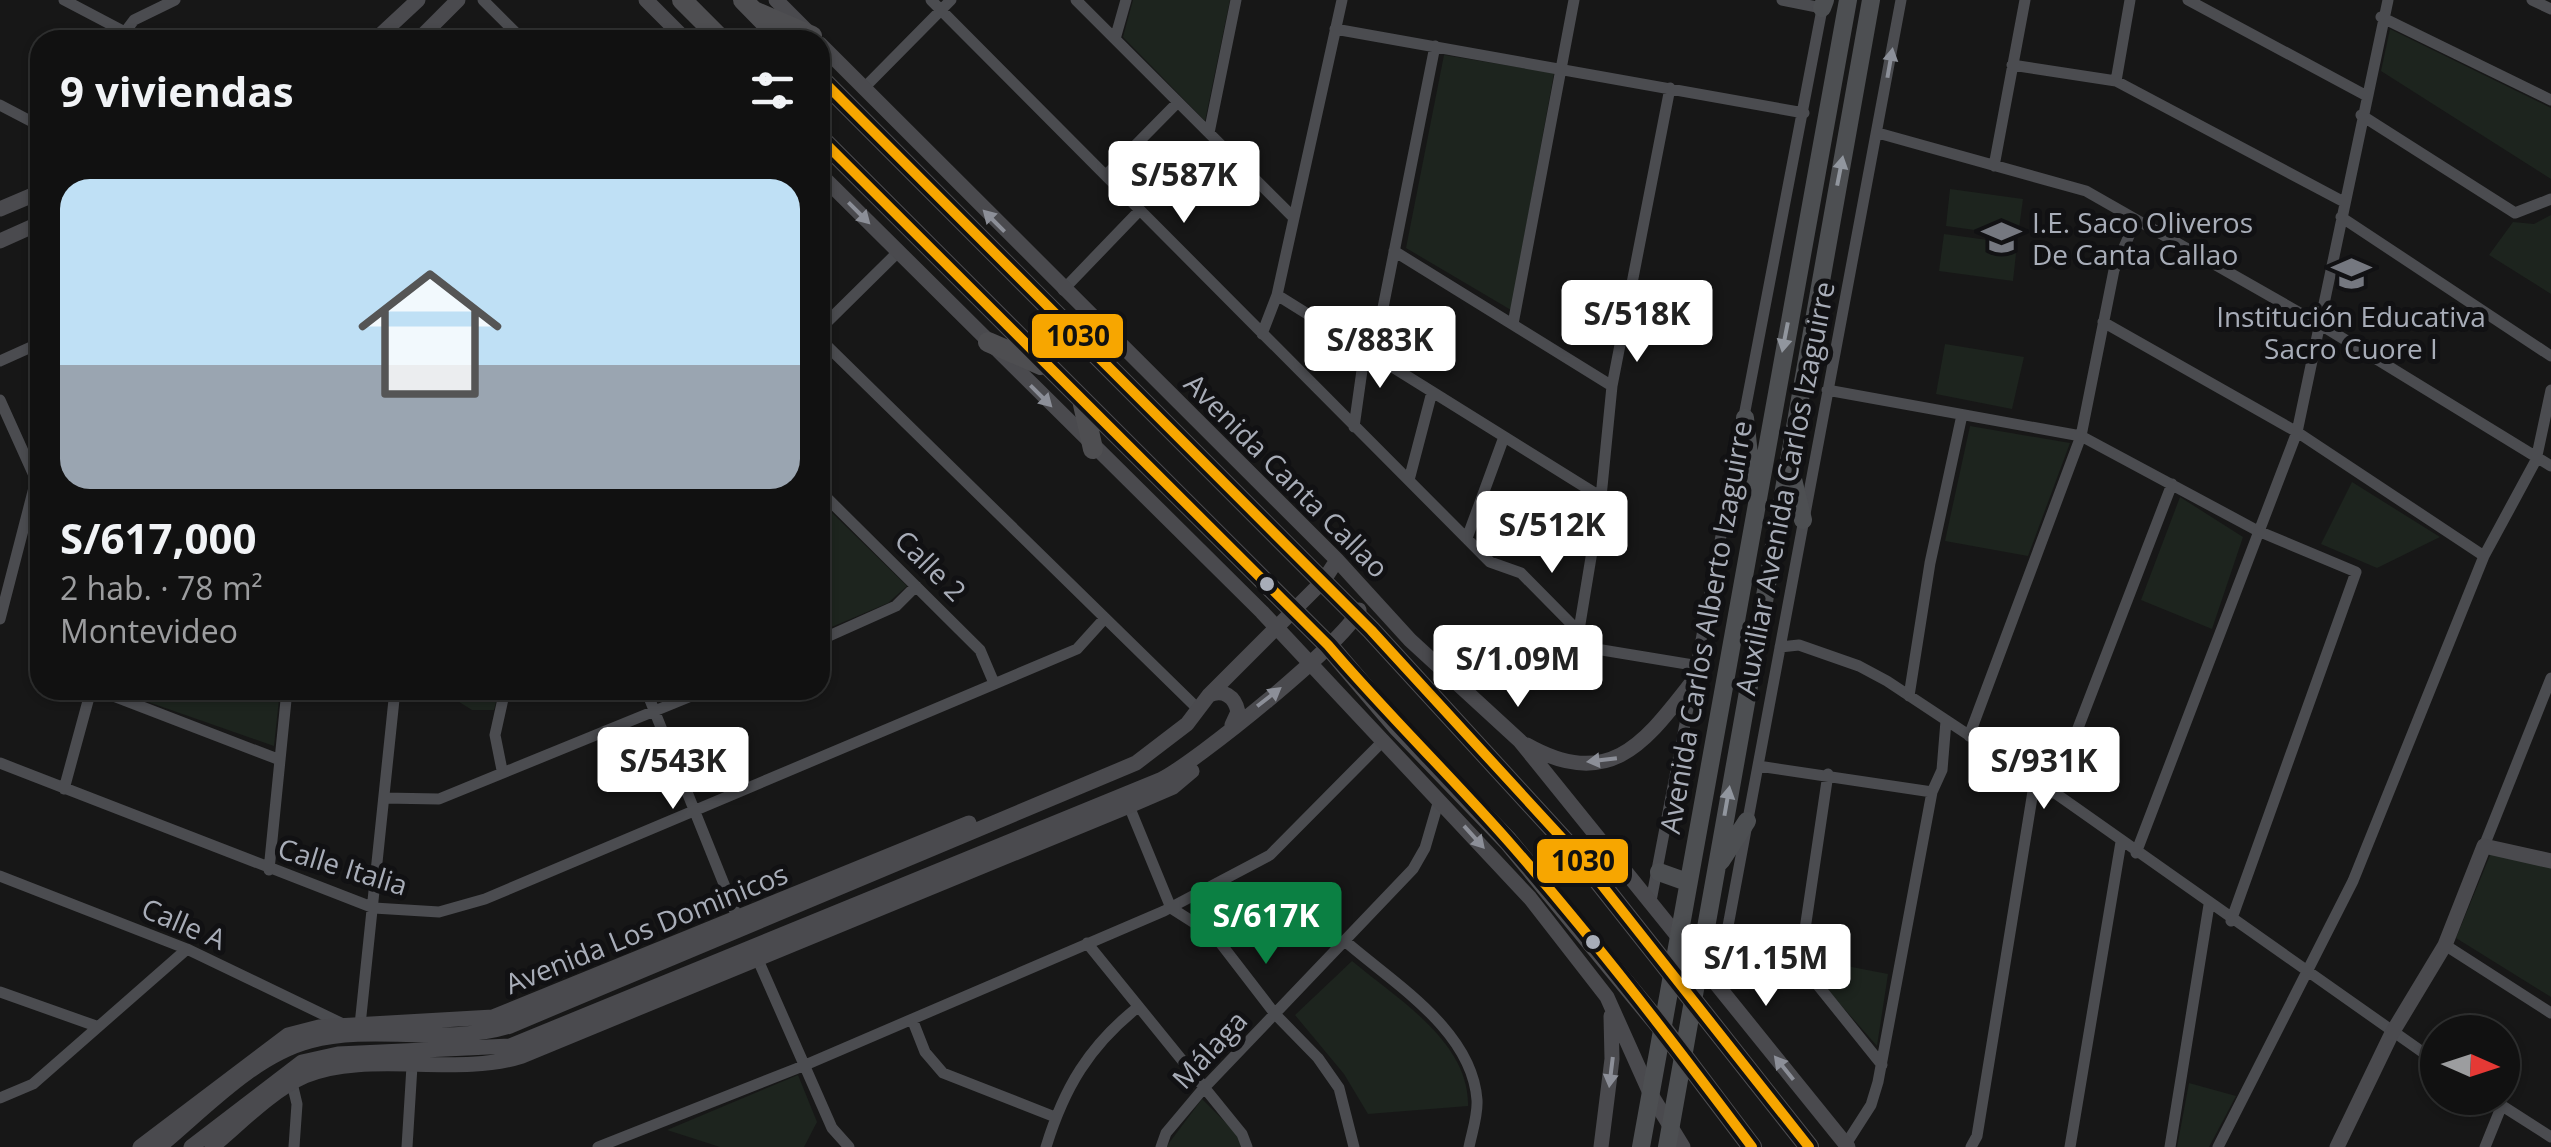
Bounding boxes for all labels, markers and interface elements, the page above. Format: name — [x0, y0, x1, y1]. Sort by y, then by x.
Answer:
one-way arrow — [1883, 47, 1898, 78]
text: 9 viviendas — [60, 62, 294, 119]
icon: filters — [745, 63, 800, 118]
pin: S/587K — [1103, 141, 1265, 226]
text: S/587K — [1131, 152, 1237, 195]
one-way arrow — [1832, 155, 1848, 186]
one-way arrow — [847, 201, 871, 224]
place label: I.E. Saco Oliveros De Canta Callao — [2032, 203, 2253, 273]
one-way arrow — [983, 210, 1006, 234]
school or university icon: I.E. Saco Oliveros De Canta Callao — [1981, 217, 2023, 259]
icon: home — [340, 244, 520, 424]
school or university icon: Institución Educativa Sacro Cuore I — [2330, 252, 2372, 294]
street label: Auxiliar Avenida Carlos Izaguirre — [1725, 278, 1843, 698]
pin: S/518K — [1556, 280, 1718, 365]
text: S/518K — [1584, 291, 1690, 334]
place label: Institución Educativa Sacro Cuore I — [2216, 297, 2486, 367]
pin: S/883K — [1299, 306, 1461, 391]
line badge: 1030 — [1030, 312, 1125, 360]
text: 1030 — [1046, 316, 1110, 354]
text: S/883K — [1327, 317, 1433, 360]
one-way arrow — [1777, 322, 1792, 353]
street label: Avenida Canta Callao — [1177, 365, 1397, 585]
one-way arrow — [1028, 383, 1052, 407]
street label: Avenida Carlos Alberto Izaguirre — [1650, 418, 1760, 836]
pin: S/512K — [1471, 491, 1633, 576]
text: S/512K — [1499, 502, 1605, 545]
text: S/617,000 — [60, 509, 257, 566]
street label: Calle 2 — [887, 521, 975, 609]
text: 2 hab. · 78 m² — [60, 566, 263, 609]
unlabelled marker — [1257, 574, 1277, 594]
text: Montevideo — [60, 609, 238, 652]
pin: S/1.09M — [1426, 625, 1610, 710]
text: S/1.09M — [1455, 636, 1581, 679]
one-way arrow — [1256, 687, 1282, 708]
pin: S/543K — [592, 727, 754, 812]
pin: S/931K — [1963, 727, 2125, 812]
text: S/543K — [620, 738, 726, 781]
text: S/931K — [1991, 738, 2097, 781]
one-way arrow — [1586, 752, 1617, 768]
one-way arrow — [1720, 785, 1735, 816]
one-way arrow — [1462, 824, 1484, 849]
street label: Calle Italia — [274, 828, 412, 904]
line badge: 1030 — [1535, 837, 1630, 885]
text: 1030 — [1551, 841, 1615, 879]
street label: Avenida Los Dominicos — [499, 854, 793, 1002]
pin: S/617K — [1185, 882, 1347, 967]
street label: Calle A — [136, 888, 232, 958]
text: S/617K — [1213, 893, 1319, 936]
pin: S/1.15M — [1674, 924, 1858, 1009]
unlabelled marker — [1583, 932, 1603, 952]
text: S/1.15M — [1703, 935, 1829, 978]
street label: Málaga — [1163, 1002, 1255, 1096]
north arrow — [2420, 1015, 2520, 1115]
map controls — [2420, 1015, 2520, 1115]
one-way arrow — [1774, 1056, 1795, 1081]
one-way arrow — [1602, 1057, 1618, 1088]

